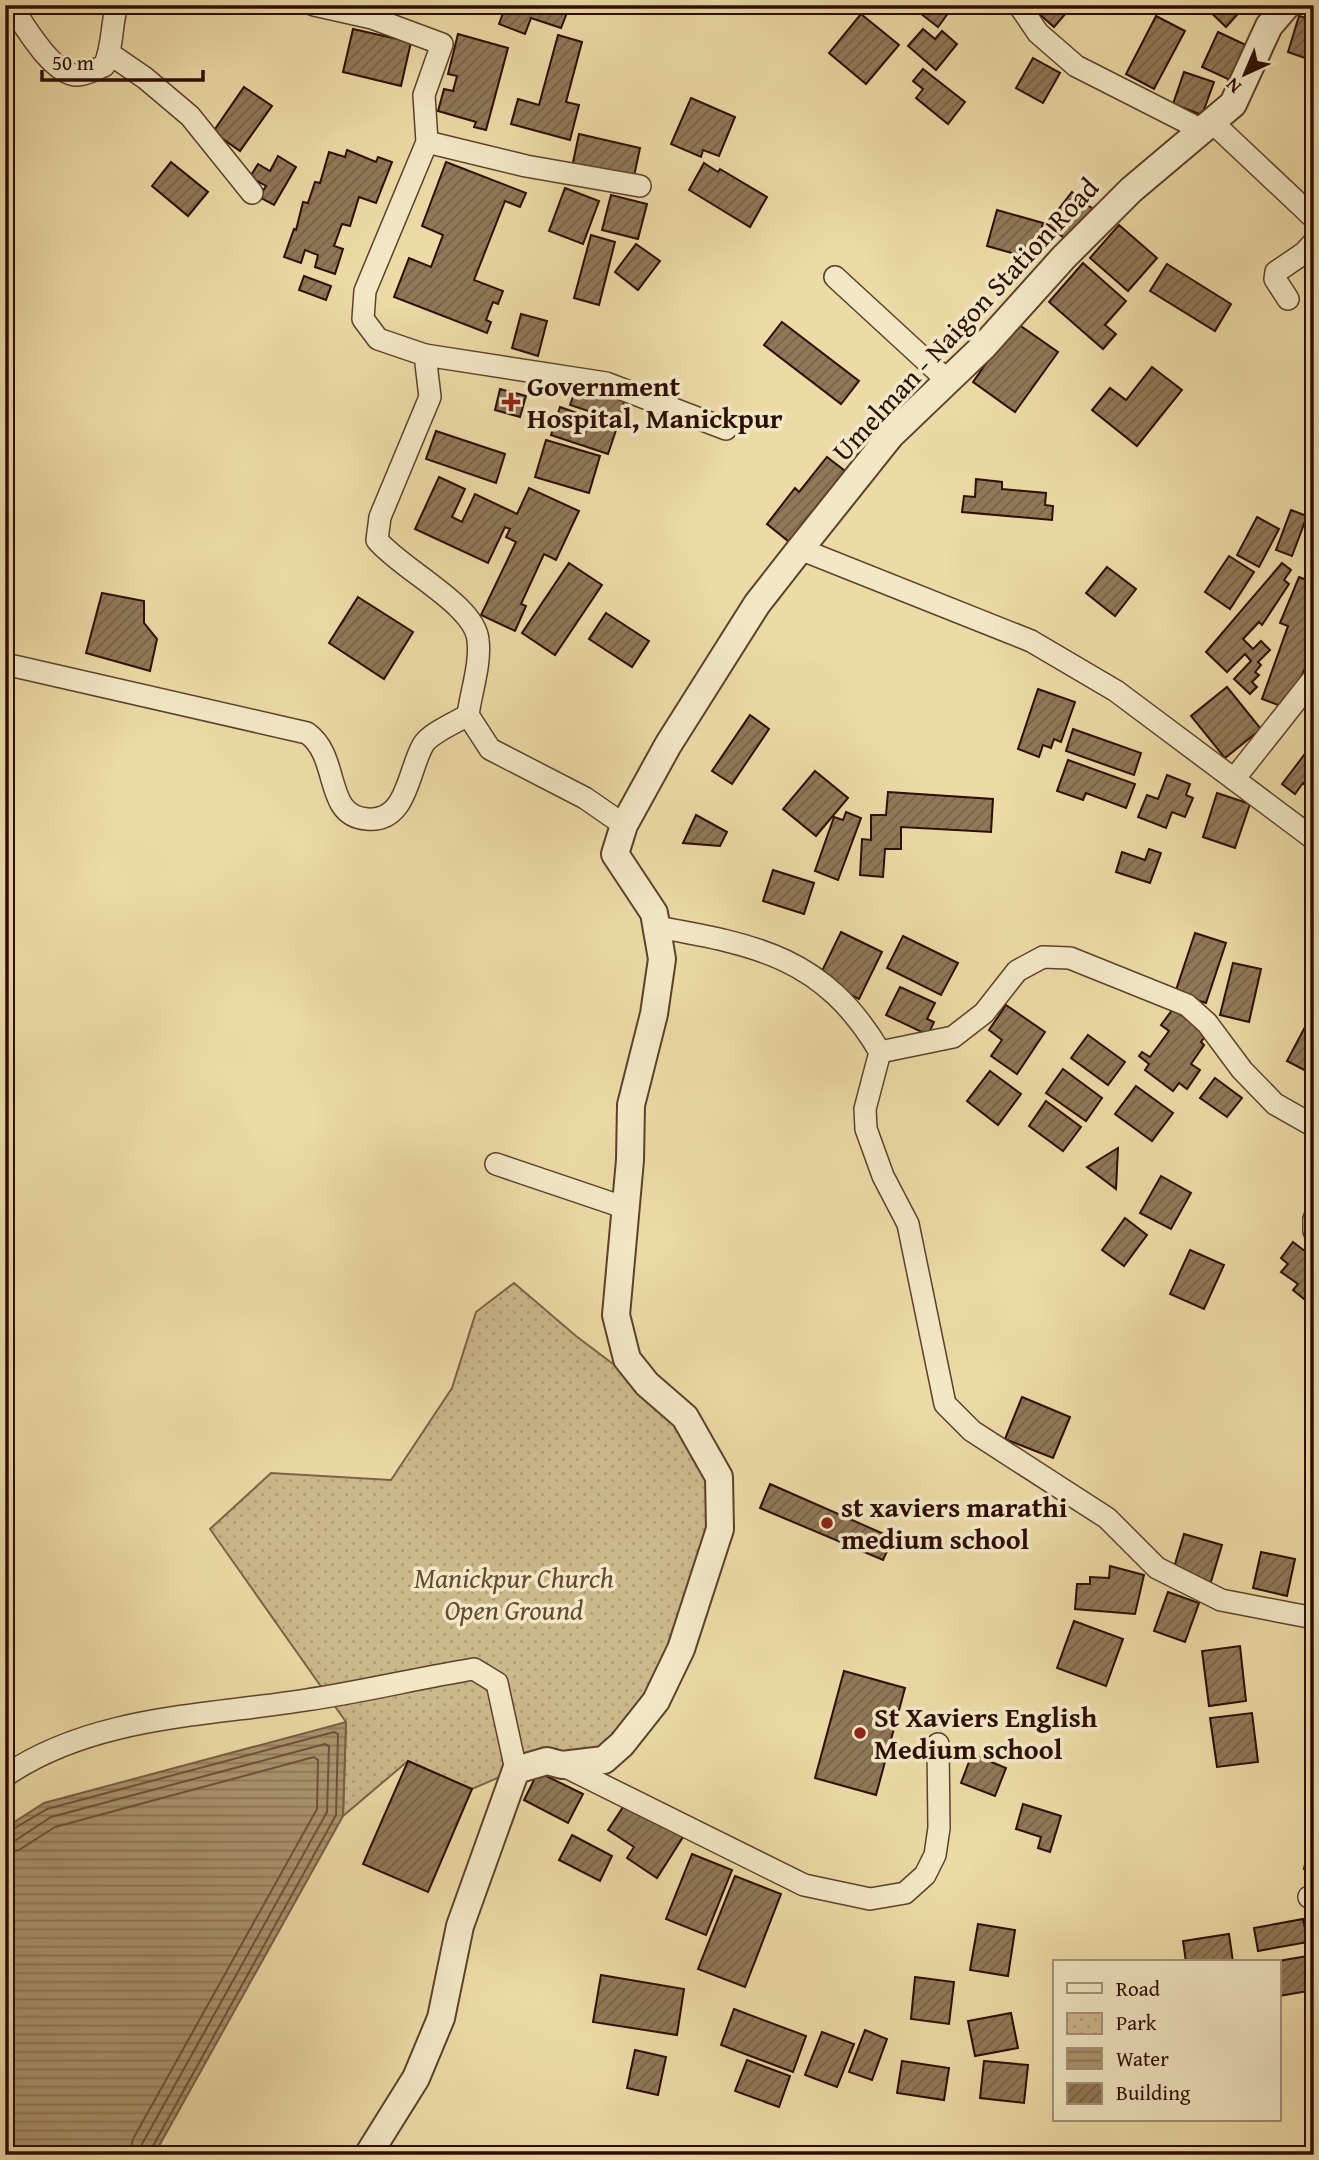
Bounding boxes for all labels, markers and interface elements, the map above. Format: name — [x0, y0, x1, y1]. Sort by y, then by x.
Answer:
scale bar — [42, 38, 203, 82]
north arrow — [1210, 38, 1280, 108]
text: 50 m — [52, 47, 94, 78]
text: N — [1219, 72, 1247, 101]
street label: Umelman - Naigon Station Road — [822, 168, 1108, 470]
place label: Government Hospital, Manickpur — [527, 365, 783, 438]
marker: Government Hospital, Manickpur — [501, 392, 521, 412]
place label: st xaviers marathi medium school — [841, 1486, 1068, 1559]
marker: st xaviers marathi medium school — [819, 1515, 835, 1531]
park label: Manickpur Church Open Ground — [414, 1557, 614, 1630]
place label: St Xaviers English Medium school — [874, 1696, 1098, 1769]
marker: St Xaviers English Medium school — [852, 1725, 868, 1741]
legend — [1053, 1960, 1280, 2122]
text: Road — [1116, 1973, 1161, 2004]
text: Park — [1116, 2007, 1157, 2038]
text: Water — [1116, 2043, 1169, 2074]
text: Building — [1116, 2077, 1191, 2108]

